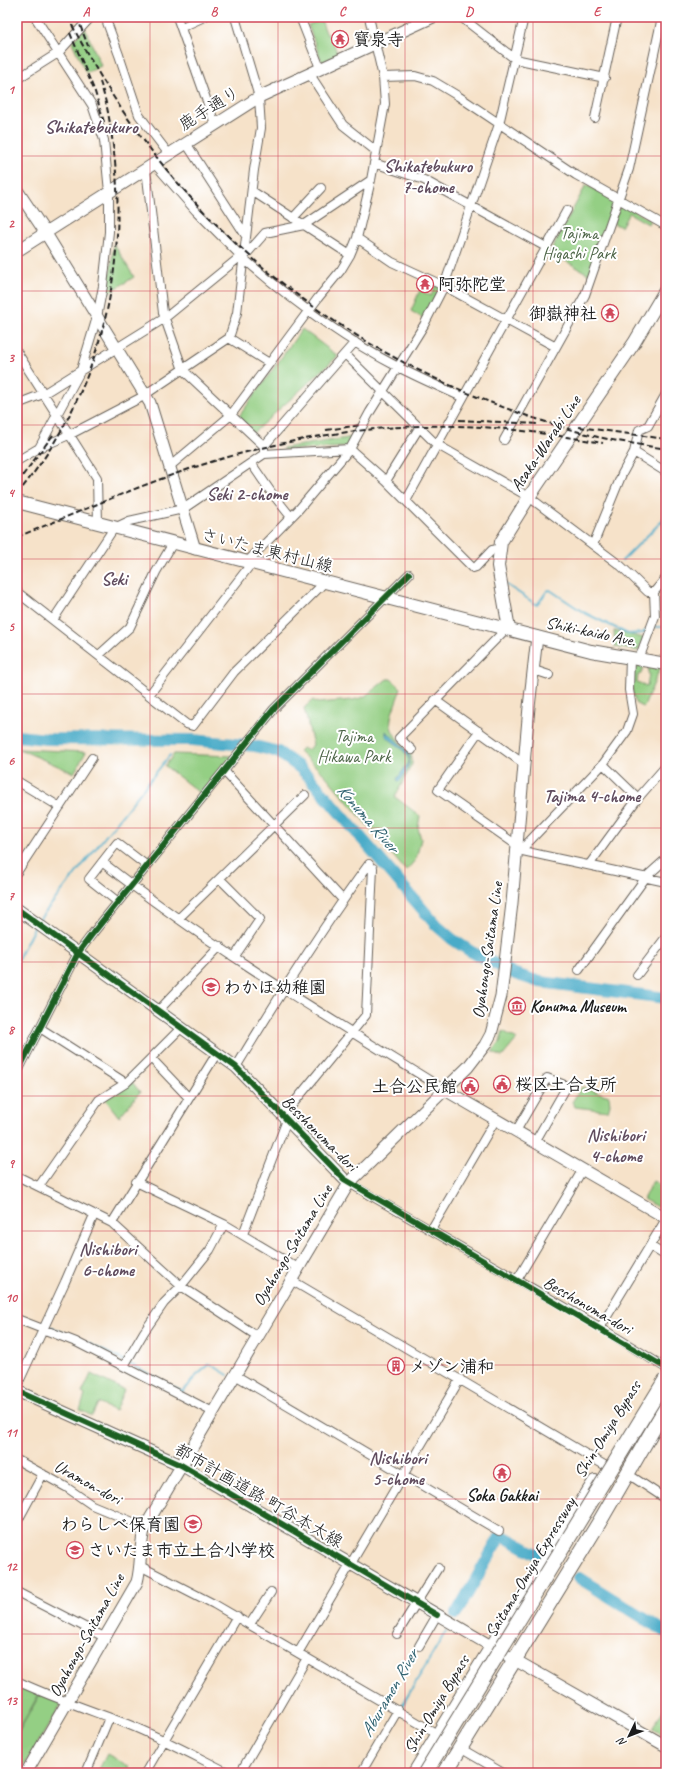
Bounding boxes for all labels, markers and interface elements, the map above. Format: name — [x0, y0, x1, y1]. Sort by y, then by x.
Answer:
text: A — [83, 4, 91, 20]
text: B — [211, 4, 219, 20]
text: C — [339, 4, 347, 20]
text: D — [465, 4, 474, 20]
text: E — [594, 4, 603, 20]
temple icon: 寳泉寺 — [330, 29, 350, 49]
place label: 寳泉寺 — [353, 29, 404, 50]
text: 1 — [8, 82, 16, 98]
street label: 鹿手通り — [175, 82, 244, 135]
district label: Shikatebukuro — [44, 115, 139, 139]
district label: Shikatebukuro 7-chome — [384, 155, 474, 198]
text: 2 — [8, 216, 15, 232]
park label: Tajima Higashi Park — [542, 223, 618, 264]
temple icon: 阿弥陀堂 — [415, 274, 435, 294]
place label: 阿弥陀堂 — [438, 274, 506, 295]
place label: 御嶽神社 — [529, 303, 597, 324]
temple icon: 御嶽神社 — [600, 303, 620, 323]
text: 3 — [8, 350, 15, 366]
street label: Asaka-Warabi Line — [506, 390, 586, 495]
district label: Seki 2-chome — [207, 483, 289, 505]
text: 4 — [8, 485, 16, 501]
street label: さいたま東村山線 — [199, 524, 335, 577]
district label: Seki — [101, 567, 129, 591]
street label: Shiki-kaido Ave. — [544, 612, 638, 651]
text: 5 — [8, 619, 15, 635]
park label: Tajima Hikawa Park — [318, 726, 392, 767]
text: 6 — [8, 753, 15, 769]
water label: Konuma River — [332, 779, 406, 859]
district label: Tajima 4-chome — [544, 785, 642, 807]
street label: Oyahongo-Saitama Line — [468, 879, 508, 1020]
text: 7 — [8, 888, 15, 904]
school or university icon: わかほ幼稚園 — [201, 977, 221, 997]
place label: わかほ幼稚園 — [224, 977, 326, 998]
museum icon: Konuma Museum — [507, 996, 527, 1016]
place label: Konuma Museum — [530, 996, 627, 1017]
text: 8 — [8, 1022, 16, 1038]
public building icon: 桜区土合支所 — [492, 1074, 512, 1094]
place label: 桜区土合支所 — [515, 1074, 617, 1095]
place label: 土合公民館 — [372, 1076, 457, 1097]
public building icon: 土合公民館 — [460, 1076, 480, 1096]
street label: Besshonuma-dori — [277, 1091, 363, 1177]
district label: Nishibori 4-chome — [587, 1124, 647, 1167]
text: 9 — [8, 1156, 15, 1172]
street label: Oyahongo-Saitama Line — [248, 1180, 338, 1310]
district label: Nishibori 6-chome — [79, 1238, 139, 1281]
street label: Besshonuma-dori — [540, 1272, 637, 1340]
text: 10 — [5, 1290, 18, 1306]
building icon: メゾン浦和 — [386, 1356, 406, 1376]
place label: メゾン浦和 — [409, 1356, 494, 1377]
street label: Shin-Omiya Bypass — [569, 1375, 647, 1482]
text: 11 — [5, 1425, 19, 1441]
street label: 都市計画道路 町谷本太線 — [171, 1439, 347, 1552]
district label: Nishibori 5-chome — [369, 1447, 429, 1490]
street label: Uramon-dori — [51, 1455, 127, 1510]
temple icon: Soka Gakkai — [492, 1463, 512, 1483]
place label: Soka Gakkai — [466, 1485, 540, 1506]
street label: Saitama-Omiya Expressway — [480, 1492, 581, 1641]
place label: わらしべ保育園 — [61, 1514, 180, 1535]
school or university icon: わらしべ保育園 — [183, 1514, 203, 1534]
school or university icon: さいたま市立土合小学校 — [65, 1540, 85, 1560]
place label: さいたま市立土合小学校 — [88, 1540, 275, 1561]
text: 12 — [5, 1559, 18, 1575]
street label: Oyahongo-Saitama Line — [44, 1569, 130, 1701]
water label: Aburamen River — [355, 1643, 424, 1740]
street label: Shin-Omiya Bypass — [399, 1650, 475, 1757]
text: 13 — [5, 1693, 18, 1709]
north arrow — [609, 1716, 649, 1756]
text: N — [613, 1734, 629, 1750]

